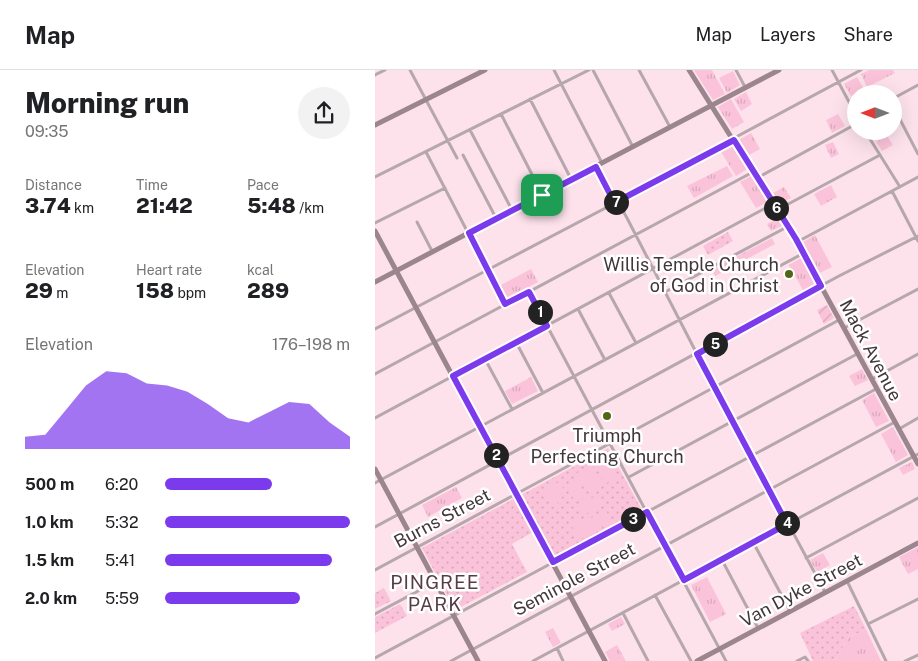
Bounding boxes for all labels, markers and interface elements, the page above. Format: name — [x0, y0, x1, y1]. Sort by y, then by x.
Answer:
text: Map — [25, 21, 75, 49]
text: Map — [696, 24, 732, 45]
text: Layers — [760, 24, 816, 45]
text: Share — [844, 24, 893, 45]
north arrow — [847, 85, 903, 140]
map controls — [847, 85, 902, 140]
text: Morning run — [25, 86, 189, 119]
button: share — [298, 87, 350, 139]
text: 09:35 — [25, 122, 69, 141]
pin — [521, 174, 563, 216]
text: Distance — [25, 177, 82, 193]
text: Time — [136, 177, 168, 193]
text: Pace — [247, 177, 279, 193]
icon: arrive — [528, 181, 556, 209]
pin: 7 — [603, 190, 629, 214]
text: 3.74 — [25, 193, 71, 218]
text: 21:42 — [136, 193, 193, 218]
text: 5:48 — [247, 193, 296, 218]
text: 7 — [612, 194, 621, 210]
pin: 6 — [763, 196, 789, 220]
text: km — [71, 200, 94, 216]
text: /km — [296, 200, 324, 216]
text: 6 — [772, 200, 781, 216]
place label: Willis Temple Church of God in Christ — [603, 254, 779, 296]
text: Elevation — [25, 262, 84, 278]
text: Heart rate — [136, 262, 202, 278]
text: kcal — [247, 262, 274, 278]
marker: Willis Temple Church of God in Christ — [783, 268, 795, 280]
text: 29 — [25, 278, 53, 303]
text: 158 — [136, 278, 174, 303]
text: 289 — [247, 278, 289, 303]
text: m — [53, 285, 68, 301]
text: bpm — [174, 285, 206, 301]
street label: Mack Avenue — [835, 296, 907, 404]
pin: 1 — [527, 300, 553, 324]
text: 1 — [538, 304, 544, 320]
pin: 5 — [703, 332, 727, 356]
text: Elevation — [25, 335, 93, 354]
text: 176–198 m — [272, 335, 350, 354]
text: 5 — [711, 336, 720, 352]
marker: Triumph Perfecting Church — [601, 410, 613, 422]
place label: Triumph Perfecting Church — [530, 425, 684, 467]
pin: 2 — [483, 442, 509, 468]
text: 2 — [492, 447, 501, 463]
text: 500 m — [25, 475, 74, 494]
text: 6:20 — [105, 475, 138, 494]
street label: Burns Street — [390, 484, 494, 552]
pin: 3 — [621, 506, 645, 532]
pin: 4 — [775, 510, 799, 536]
text: 3 — [629, 511, 638, 527]
text: 1.0 km — [25, 513, 74, 532]
text: 5:32 — [105, 513, 138, 532]
text: 4 — [783, 515, 792, 531]
street label: Seminole Street — [509, 538, 639, 620]
street label: Van Dyke Street — [737, 549, 865, 631]
text: 1.5 km — [25, 551, 74, 570]
text: 5:41 — [105, 551, 135, 570]
district label: PINGREE PARK — [390, 571, 480, 615]
text: 2.0 km — [25, 589, 77, 608]
text: 5:59 — [105, 589, 139, 608]

